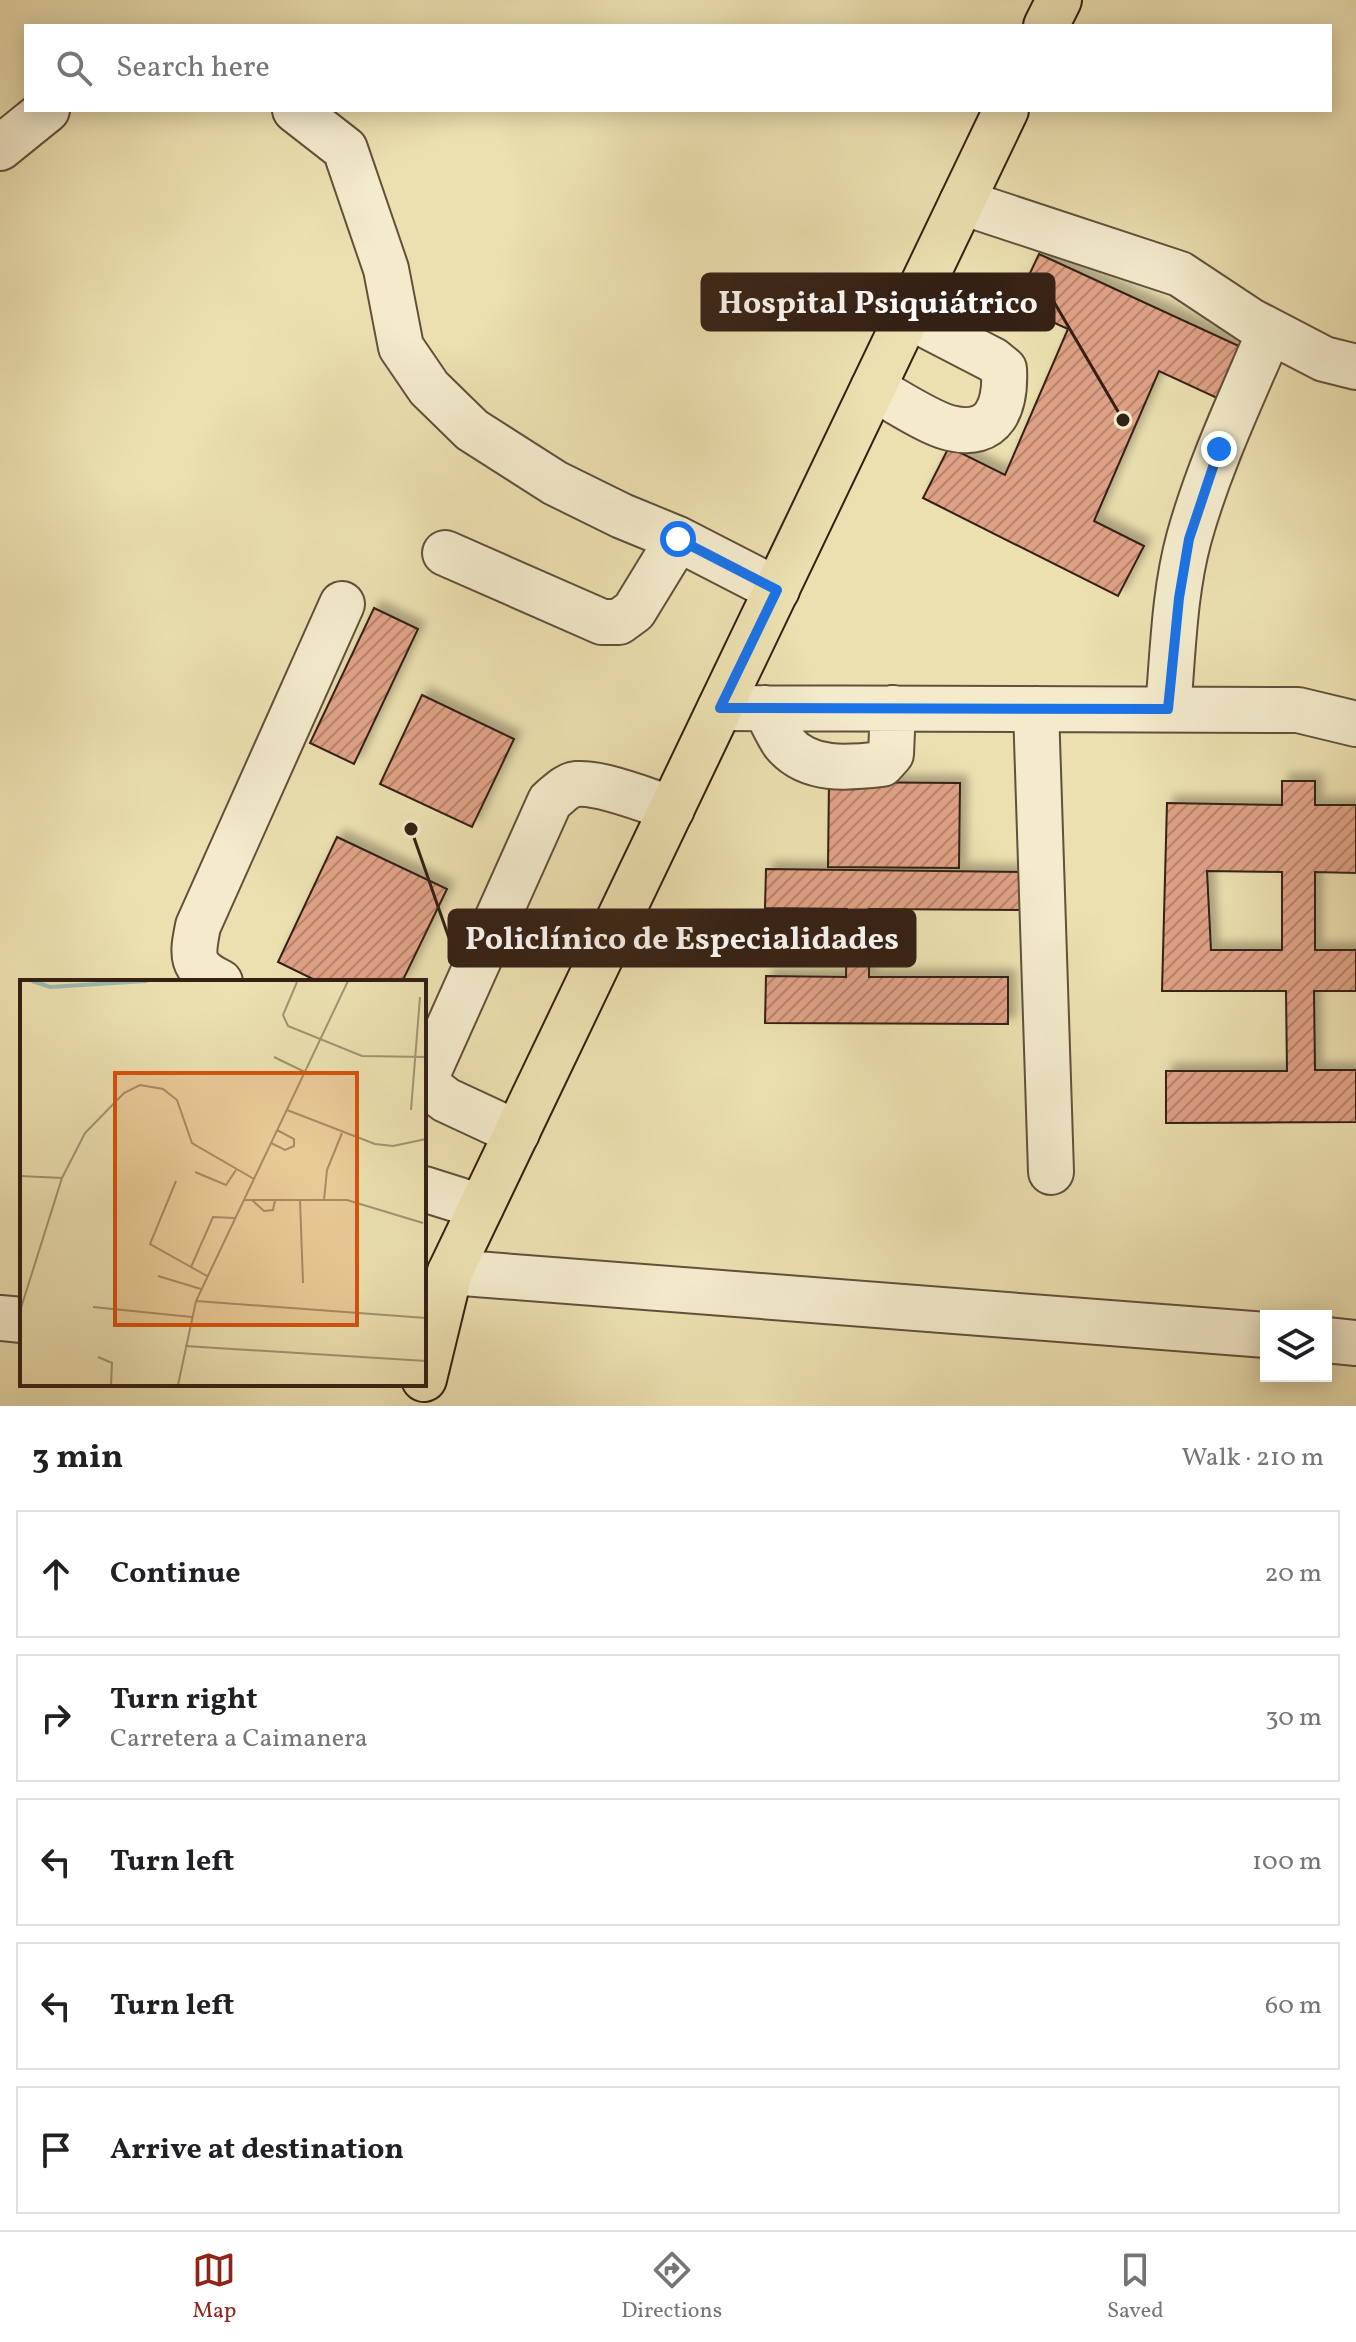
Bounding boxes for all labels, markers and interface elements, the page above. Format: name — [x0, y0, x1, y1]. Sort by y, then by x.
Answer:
search box — [24, 24, 1332, 112]
icon: search — [52, 46, 96, 90]
text: Search here — [116, 47, 270, 89]
callout: Hospital Psiquiátrico — [702, 274, 1054, 330]
text: Hospital Psiquiátrico — [718, 283, 1038, 327]
route end — [1201, 431, 1237, 467]
route start — [660, 521, 696, 557]
callout: Policlínico de Especialidades — [449, 910, 915, 966]
text: Policlínico de Especialidades — [465, 919, 899, 963]
inset map — [20, 980, 426, 1386]
map controls — [1260, 1310, 1332, 1382]
button: layers — [1260, 1310, 1332, 1382]
text: 3 min — [32, 1435, 123, 1482]
text: Walk · 210 m — [1181, 1440, 1324, 1476]
icon: ahead — [34, 1552, 78, 1596]
text: Continue — [110, 1553, 241, 1595]
text: 20 m — [1264, 1556, 1322, 1592]
text: Turn right — [110, 1679, 258, 1721]
icon: right — [34, 1696, 78, 1740]
text: 30 m — [1265, 1700, 1322, 1736]
text: Carretera a Caimanera — [110, 1721, 368, 1757]
icon: left — [34, 1840, 78, 1884]
text: Turn left — [110, 1841, 234, 1883]
text: 100 m — [1252, 1844, 1322, 1880]
icon: left — [34, 1984, 78, 2028]
text: Turn left — [110, 1985, 234, 2027]
text: 60 m — [1265, 1988, 1322, 2024]
icon: arrive — [34, 2128, 78, 2172]
text: Arrive at destination — [110, 2129, 404, 2171]
tab: Map — [192, 2248, 236, 2327]
tab: Directions — [621, 2248, 722, 2327]
tab: Saved — [1107, 2248, 1164, 2327]

